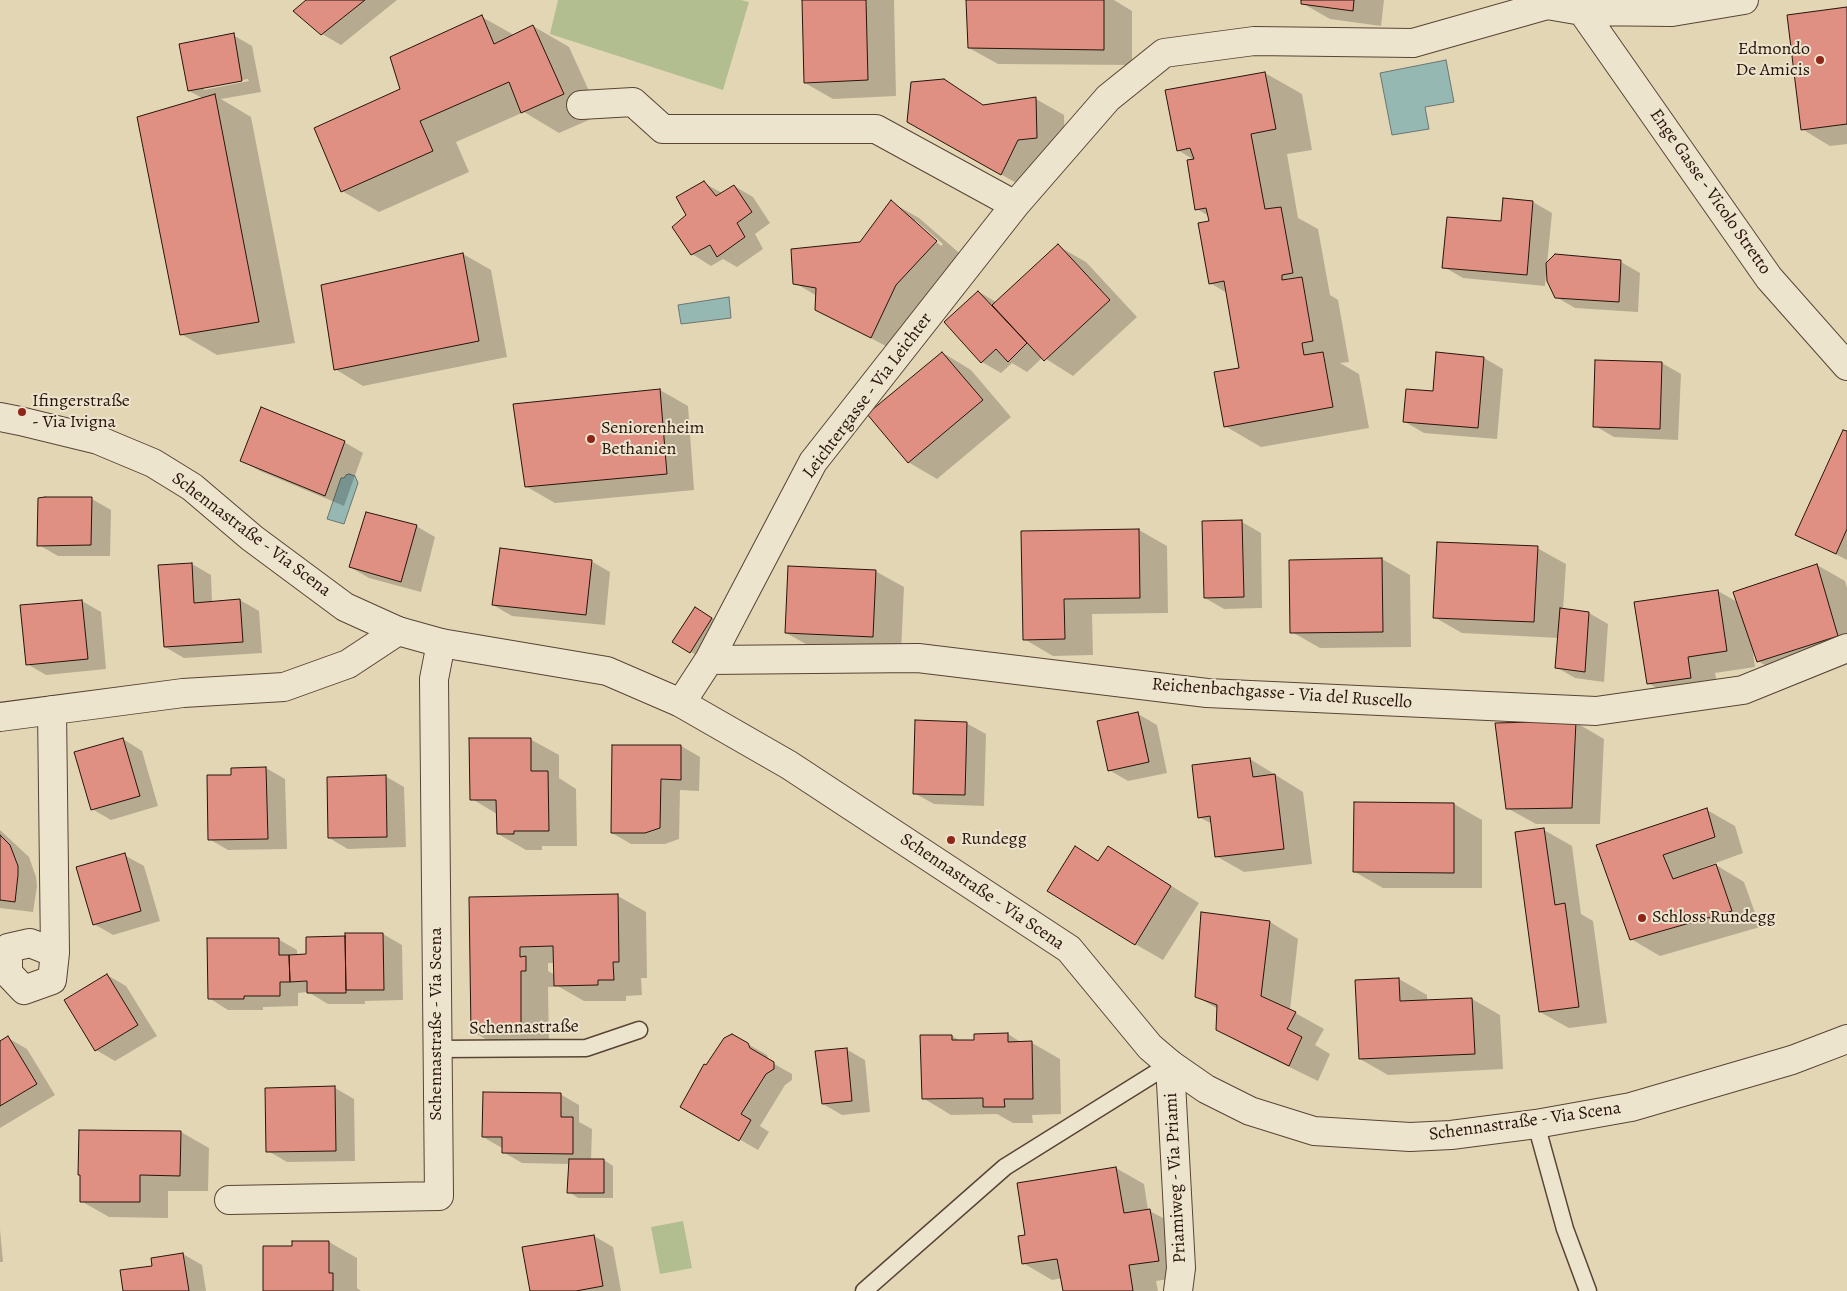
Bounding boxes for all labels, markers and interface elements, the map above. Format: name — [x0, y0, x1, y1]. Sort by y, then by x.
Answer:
place label: Edmondo De Amicis — [1736, 39, 1810, 82]
marker: Edmondo De Amicis — [1814, 54, 1826, 66]
street label: Enge Gasse - Vicolo Stretto — [1645, 105, 1775, 279]
street label: Leichtergasse - Via Leichter — [799, 309, 937, 483]
place label: Ifingerstraße - Via Ivigna — [32, 391, 130, 434]
marker: Ifingerstraße - Via Ivigna — [16, 406, 28, 418]
place label: Seniorenheim Bethanien — [601, 418, 705, 460]
marker: Seniorenheim Bethanien — [585, 433, 597, 445]
street label: Schennastraße - Via Scena — [167, 468, 335, 602]
street label: Reichenbachgasse - Via del Ruscello — [1151, 674, 1413, 714]
street label: Schennastraße - Via Scena — [896, 829, 1068, 955]
place label: Rundegg — [961, 829, 1027, 851]
marker: Rundegg — [945, 834, 957, 846]
place label: Schloss Rundegg — [1652, 907, 1775, 929]
marker: Schloss Rundegg — [1636, 912, 1648, 924]
street label: Schennastraße - Via Scena — [426, 927, 448, 1121]
street label: Schennastraße — [469, 1016, 579, 1040]
street label: Priamiweg - Via Priami — [1161, 1092, 1191, 1264]
street label: Schennastraße - Via Scena — [1428, 1098, 1622, 1146]

